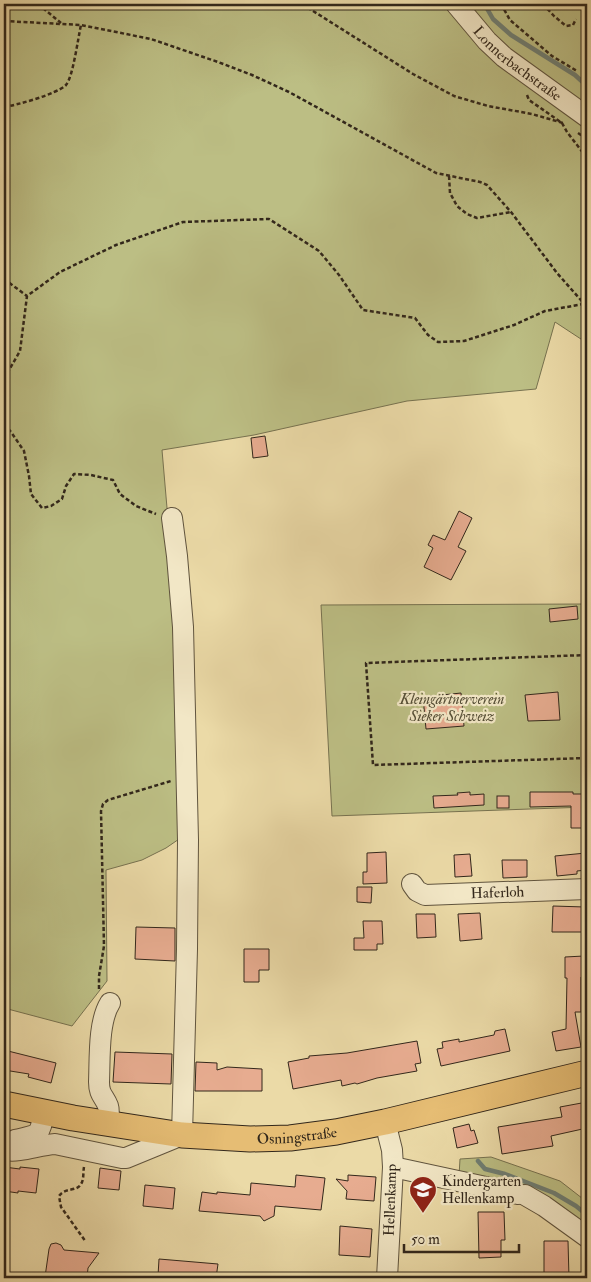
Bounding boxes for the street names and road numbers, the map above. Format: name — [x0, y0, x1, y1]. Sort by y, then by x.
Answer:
street label: Lonnerbachstraße — [469, 22, 565, 106]
street label: Haferloh — [470, 882, 525, 903]
street label: Osningstraße — [257, 1123, 338, 1149]
street label: Hellenkamp — [380, 1163, 402, 1237]

